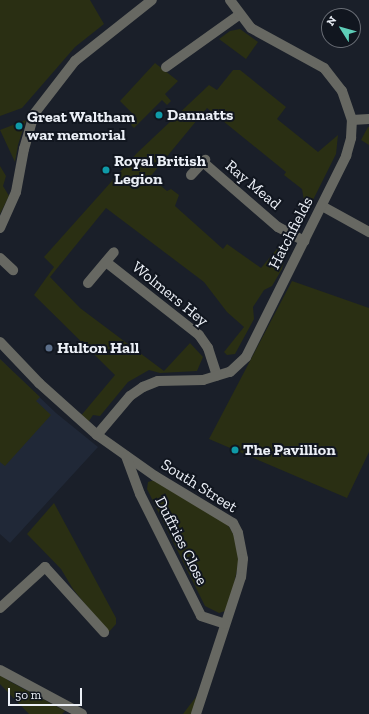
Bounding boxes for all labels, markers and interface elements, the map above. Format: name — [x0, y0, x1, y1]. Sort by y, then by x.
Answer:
north arrow — [321, 8, 361, 48]
text: N — [324, 14, 340, 28]
place label: Dannatts — [167, 105, 233, 125]
place label: Great Waltham war memorial — [27, 107, 136, 145]
marker: Dannatts — [154, 110, 164, 120]
marker: Great Waltham war memorial — [14, 121, 24, 131]
place label: Royal British Legion — [114, 151, 206, 189]
street label: Ray Mead — [221, 156, 285, 214]
marker: Royal British Legion — [101, 165, 111, 175]
street label: Hatchfields — [265, 194, 317, 272]
street label: Wolmers Hey — [128, 257, 212, 331]
place label: Hulton Hall — [57, 338, 139, 358]
marker: Hulton Hall — [44, 343, 54, 353]
place label: The Pavillion — [243, 440, 336, 460]
marker: The Pavillion — [230, 445, 240, 455]
street label: South Street — [157, 455, 241, 517]
street label: Duffries Close — [150, 494, 212, 588]
scale bar — [10, 680, 84, 706]
text: 50 m — [15, 688, 41, 702]

